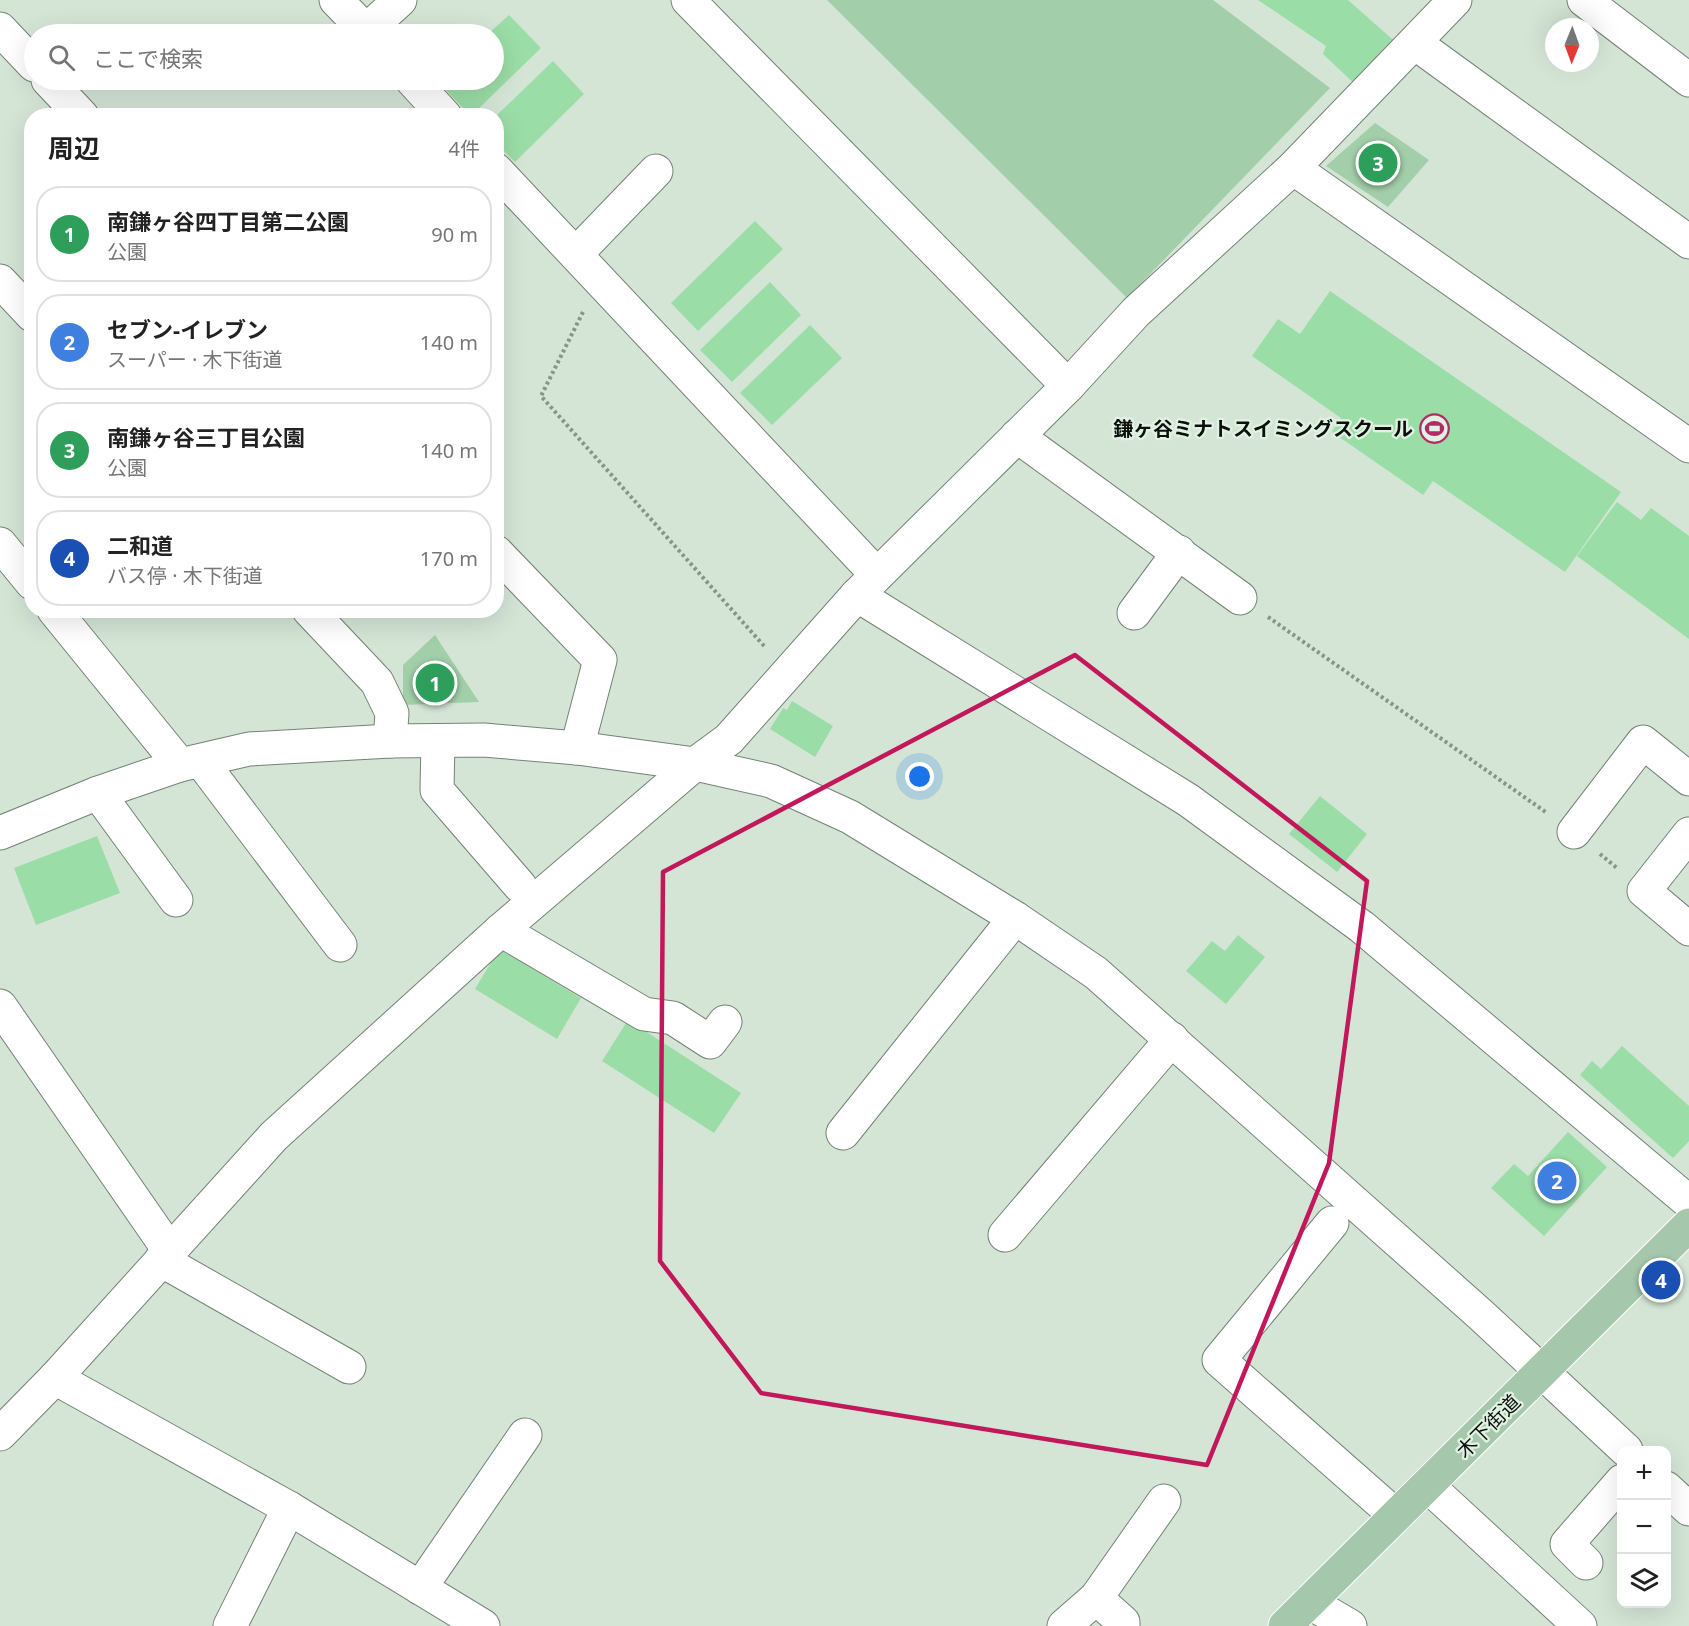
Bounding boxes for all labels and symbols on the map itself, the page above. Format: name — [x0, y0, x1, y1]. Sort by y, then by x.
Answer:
north arrow — [1545, 18, 1599, 72]
pin: 3 — [1358, 140, 1398, 186]
sports icon: 鎌ヶ谷ミナトスイミングスクール — [1418, 412, 1450, 444]
place label: 鎌ヶ谷ミナトスイミングスクール — [1113, 415, 1413, 442]
pin: 1 — [416, 660, 454, 706]
your location — [905, 762, 934, 791]
pin: 2 — [1538, 1158, 1576, 1204]
pin: 4 — [1642, 1258, 1680, 1302]
street label: 木下街道 — [1450, 1388, 1526, 1464]

